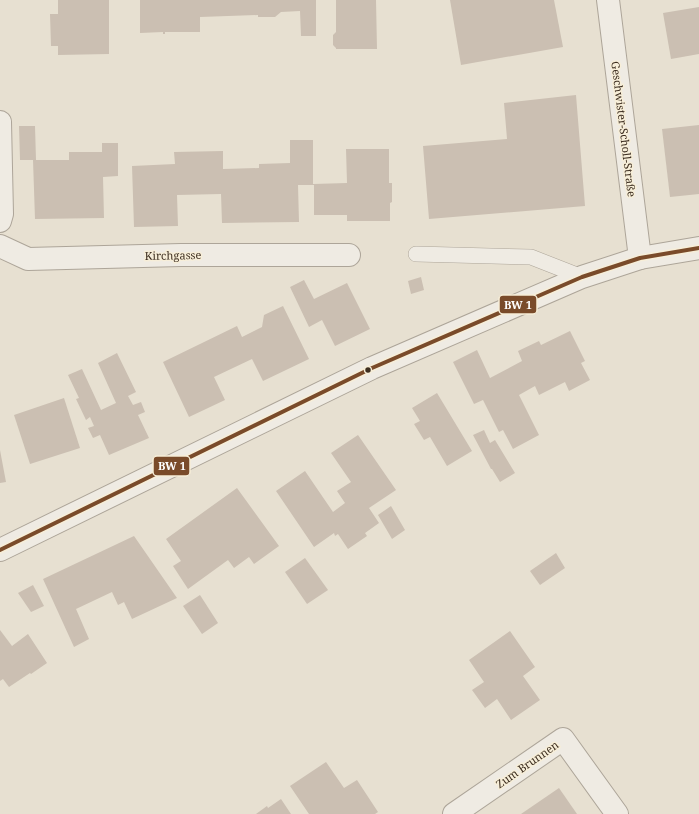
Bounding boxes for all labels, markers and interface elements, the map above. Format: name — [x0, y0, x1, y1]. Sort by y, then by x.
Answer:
street label: Geschwister-Scholl-Straße — [608, 60, 640, 198]
street label: Kirchgasse — [145, 247, 202, 263]
line badge: BW 1 — [499, 295, 537, 314]
text: BW 1 — [504, 297, 532, 312]
unlabelled marker — [363, 365, 373, 375]
line badge: BW 1 — [153, 456, 190, 476]
text: BW 1 — [158, 458, 186, 473]
street label: Zum Brunnen — [493, 737, 561, 791]

